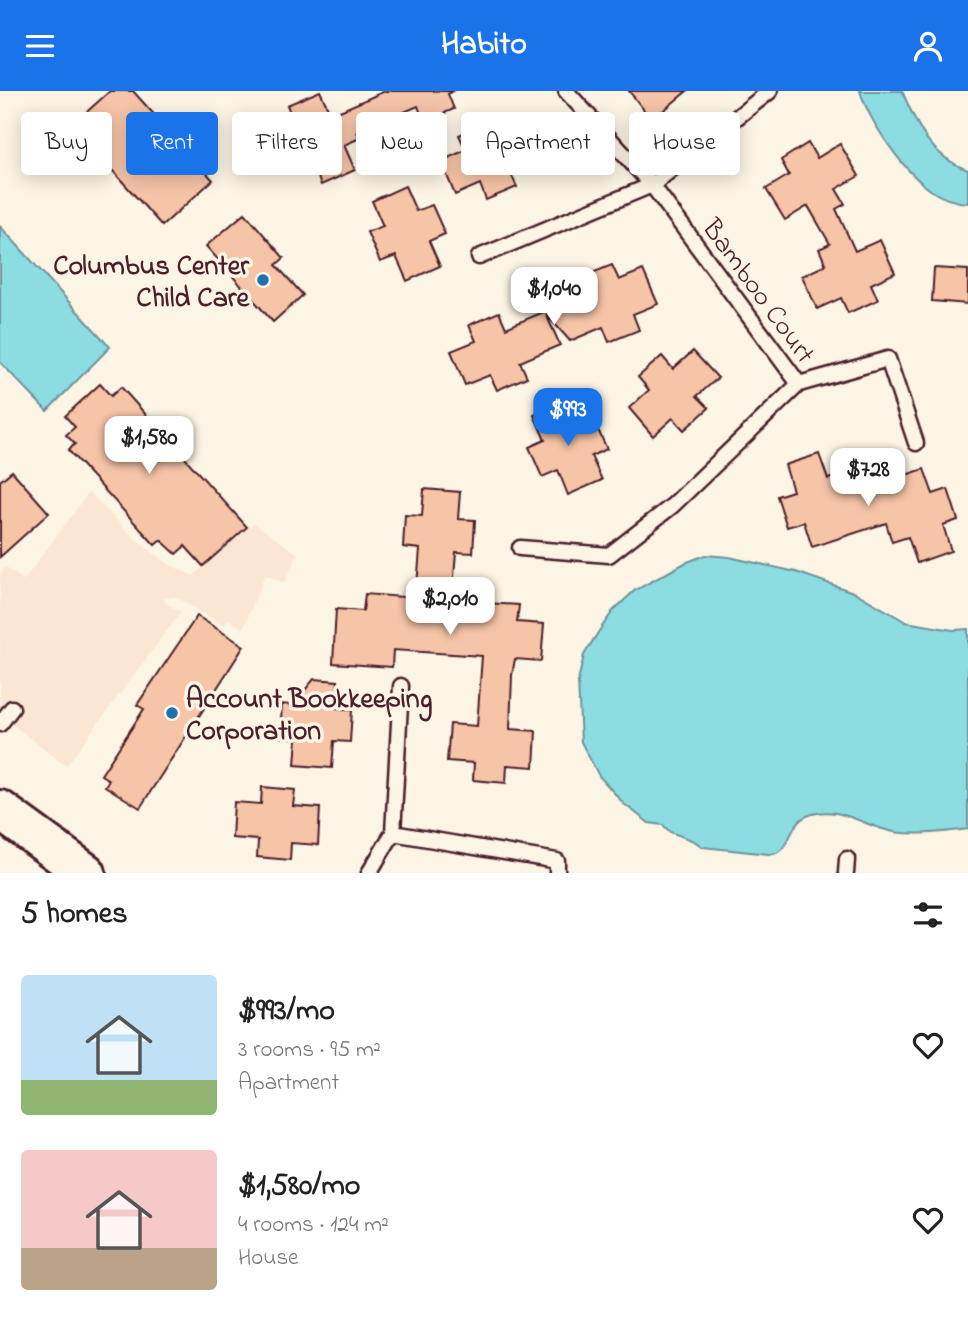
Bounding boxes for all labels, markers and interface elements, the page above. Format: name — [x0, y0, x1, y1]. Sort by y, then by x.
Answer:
text: Habito — [441, 22, 527, 69]
icon: menu — [21, 27, 59, 65]
icon: person — [909, 27, 947, 65]
chip: Buy — [21, 112, 112, 175]
chip: Rent — [126, 112, 218, 175]
chip: Filters — [232, 112, 342, 175]
chip: New — [356, 112, 447, 175]
chip: Apartment — [461, 112, 615, 175]
chip: House — [629, 112, 740, 175]
street label: Bamboo Court — [690, 210, 824, 373]
place label: Columbus Center Child Care — [53, 247, 250, 320]
pin: $1,040 — [497, 267, 611, 327]
marker: Columbus Center Child Care — [255, 272, 271, 288]
text: $1,040 — [527, 273, 581, 306]
pin: $993 — [527, 389, 609, 448]
text: $993 — [549, 394, 587, 427]
pin: $1,580 — [92, 417, 206, 476]
text: $1,580 — [121, 422, 177, 455]
pin: $728 — [827, 449, 909, 508]
text: $728 — [846, 454, 890, 487]
pin: $2,010 — [393, 577, 507, 637]
text: $2,010 — [422, 583, 478, 616]
place label: Account Bookkeeping Corporation — [186, 680, 432, 753]
marker: Account Bookkeeping Corporation — [164, 705, 180, 721]
text: 5 homes — [21, 893, 128, 937]
icon: filters — [909, 896, 947, 934]
text: $993/mo — [238, 990, 335, 1034]
icon: home — [77, 1003, 161, 1087]
icon: heart — [909, 1026, 947, 1064]
text: 3 rooms · 95 m² — [238, 1034, 381, 1067]
text: Apartment — [238, 1067, 339, 1100]
text: $1,580/mo — [238, 1165, 360, 1209]
icon: home — [77, 1178, 161, 1262]
icon: heart — [909, 1201, 947, 1239]
text: 4 rooms · 124 m² — [238, 1209, 389, 1242]
text: House — [238, 1242, 298, 1275]

